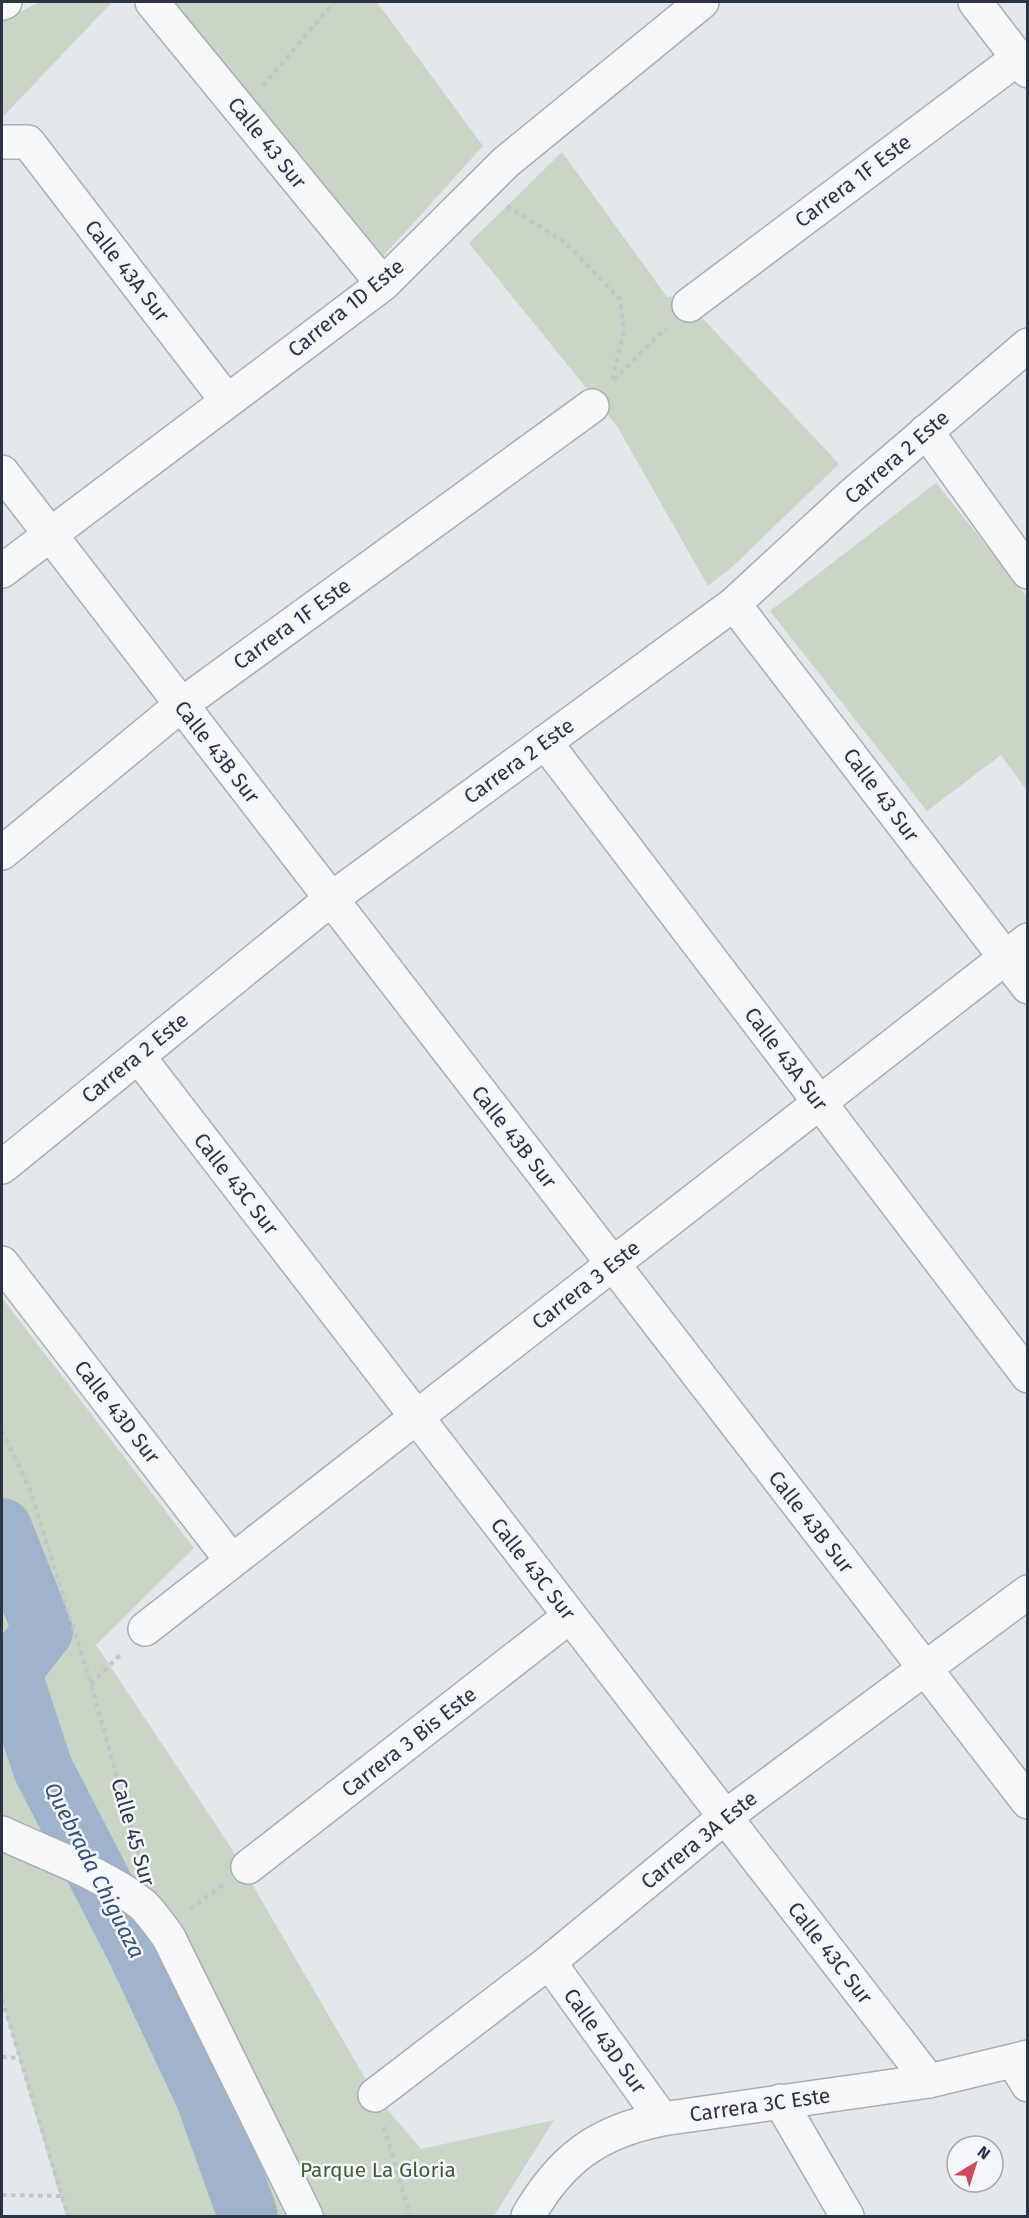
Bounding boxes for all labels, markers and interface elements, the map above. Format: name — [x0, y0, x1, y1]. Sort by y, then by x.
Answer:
street label: Calle 43 Sur — [222, 92, 312, 194]
street label: Carrera 1F Este — [790, 129, 916, 233]
street label: Calle 43A Sur — [79, 215, 175, 327]
street label: Carrera 1D Este — [283, 253, 409, 363]
street label: Carrera 2 Este — [839, 405, 955, 509]
street label: Carrera 1F Este — [228, 573, 356, 675]
street label: Calle 43B Sur — [169, 695, 265, 809]
street label: Carrera 2 Este — [459, 712, 579, 810]
street label: Calle 43 Sur — [837, 743, 925, 847]
street label: Calle 43A Sur — [739, 1002, 833, 1116]
street label: Carrera 2 Este — [76, 1007, 194, 1109]
street label: Calle 43B Sur — [466, 1080, 562, 1194]
street label: Calle 43C Sur — [188, 1128, 284, 1240]
street label: Carrera 3 Este — [527, 1235, 645, 1335]
street label: Calle 43D Sur — [69, 1355, 165, 1469]
street label: Calle 43B Sur — [763, 1465, 859, 1579]
street label: Calle 43C Sur — [485, 1513, 581, 1625]
street label: Carrera 3 Bis Este — [336, 1681, 482, 1803]
street label: Calle 45 Sur — [105, 1775, 161, 1889]
water label: Quebrada Chiguaza — [39, 1778, 151, 1963]
street label: Carrera 3A Este — [636, 1785, 762, 1895]
street label: Calle 43C Sur — [782, 1897, 878, 2009]
street label: Calle 43D Sur — [558, 1983, 652, 2099]
street label: Carrera 3C Este — [688, 2082, 832, 2128]
north arrow — [945, 2134, 1005, 2194]
text: N — [974, 2142, 994, 2163]
park label: Parque La Gloria — [300, 2157, 456, 2183]

